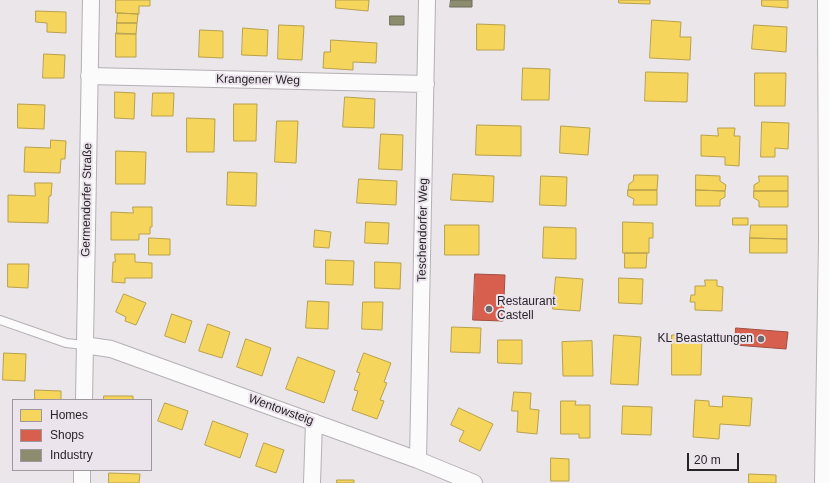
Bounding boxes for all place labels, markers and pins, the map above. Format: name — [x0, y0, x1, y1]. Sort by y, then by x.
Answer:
place label: Restaurant Castell — [497, 295, 556, 323]
marker: Restaurant Castell — [484, 304, 494, 314]
place label: KL Beastattungen — [658, 332, 753, 346]
marker: KL Beastattungen — [756, 334, 766, 344]

